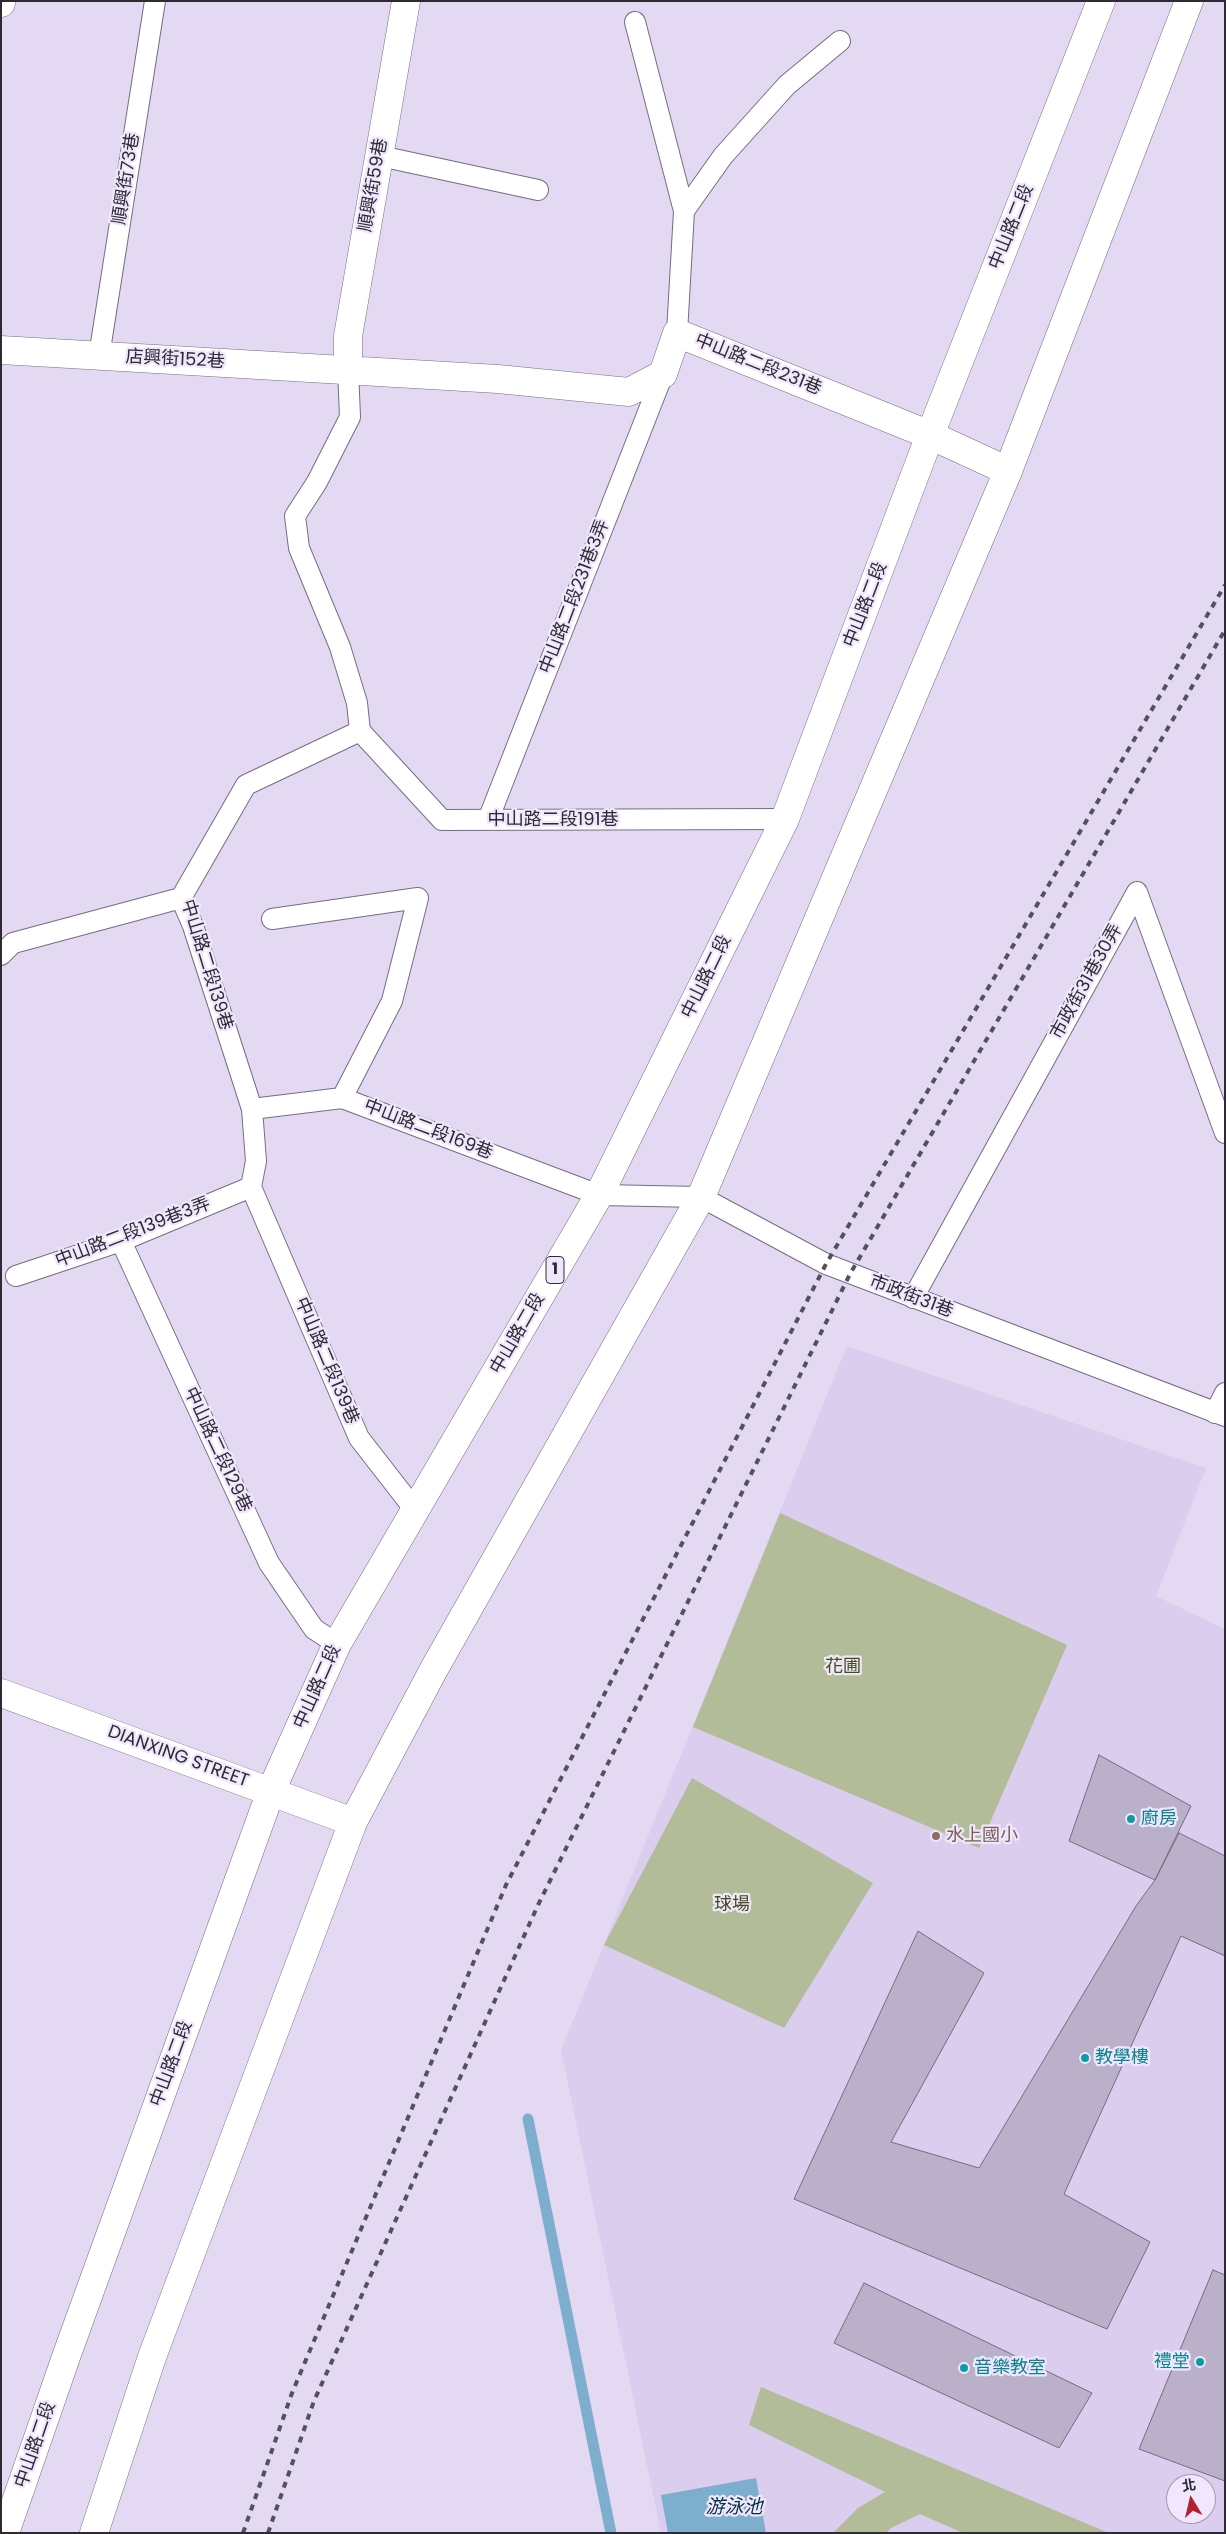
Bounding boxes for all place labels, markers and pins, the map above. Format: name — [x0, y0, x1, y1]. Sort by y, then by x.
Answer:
place label: 廚房 — [1141, 1808, 1177, 1830]
marker: 廚房 — [1125, 1813, 1137, 1825]
place label: 水上國小 — [946, 1825, 1018, 1847]
marker: 水上國小 — [930, 1830, 942, 1842]
place label: 教學樓 — [1095, 2047, 1149, 2069]
marker: 教學樓 — [1079, 2052, 1091, 2064]
place label: 禮堂 — [1154, 2351, 1190, 2373]
marker: 禮堂 — [1194, 2356, 1206, 2368]
place label: 音樂教室 — [974, 2357, 1046, 2379]
marker: 音樂教室 — [958, 2362, 970, 2374]

